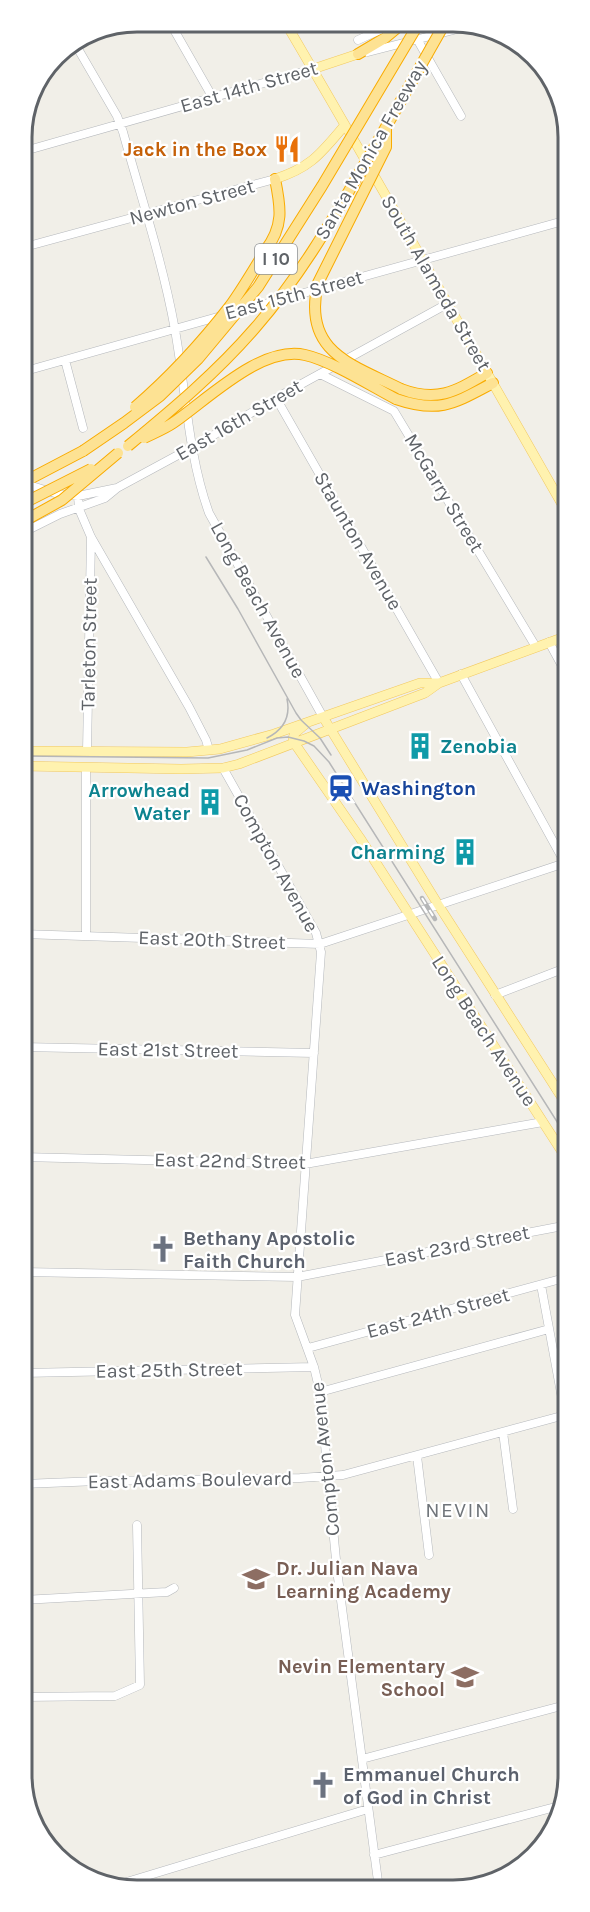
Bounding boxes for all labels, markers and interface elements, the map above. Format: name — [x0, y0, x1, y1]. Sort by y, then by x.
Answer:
street label: East 14th Street — [178, 56, 321, 118]
street label: Santa Monica Freeway — [310, 56, 432, 244]
restaurant icon: Jack in the Box — [272, 134, 302, 164]
place label: Jack in the Box — [124, 138, 267, 161]
street label: Newton Street — [127, 174, 258, 230]
street label: South Alameda Street — [376, 191, 496, 375]
road number: I 10 — [255, 244, 297, 274]
street label: East 15th Street — [222, 265, 366, 325]
street label: East 16th Street — [172, 374, 307, 466]
street label: McGarry Street — [399, 429, 489, 557]
street label: Staunton Avenue — [309, 468, 407, 614]
street label: Long Beach Avenue — [206, 518, 310, 682]
street label: Tarleton Street — [76, 577, 102, 710]
building icon: Zenobia — [405, 731, 435, 761]
place label: Zenobia — [440, 735, 518, 758]
station icon: Washington — [326, 773, 356, 803]
place label: Washington — [361, 777, 476, 800]
place label: Arrowhead Water — [88, 779, 190, 825]
building icon: Arrowhead Water — [195, 787, 225, 817]
street label: Compton Avenue — [228, 790, 324, 936]
building icon: Charming — [450, 837, 480, 867]
place label: Charming — [351, 841, 445, 864]
street label: East 20th Street — [138, 926, 287, 954]
street label: Long Beach Avenue — [427, 951, 541, 1111]
street label: East 21st Street — [97, 1037, 239, 1063]
street label: East 22nd Street — [154, 1148, 307, 1174]
street label: East 23rd Street — [383, 1221, 532, 1271]
place label: Bethany Apostolic Faith Church — [183, 1227, 355, 1273]
church icon: Bethany Apostolic Faith Church — [148, 1234, 178, 1264]
street label: East 24th Street — [364, 1283, 512, 1343]
street label: East 25th Street — [95, 1357, 243, 1383]
street label: Compton Avenue — [305, 1381, 345, 1537]
street label: East Adams Boulevard — [87, 1467, 293, 1493]
district label: NEVIN — [425, 1498, 491, 1522]
place label: Dr. Julian Nava Learning Academy — [276, 1557, 451, 1603]
school or university icon: Dr. Julian Nava Learning Academy — [241, 1564, 271, 1594]
place label: Nevin Elementary School — [278, 1655, 445, 1701]
school or university icon: Nevin Elementary School — [450, 1662, 480, 1692]
place label: Emmanuel Church of God in Christ — [343, 1763, 520, 1809]
church icon: Emmanuel Church of God in Christ — [308, 1770, 338, 1800]

